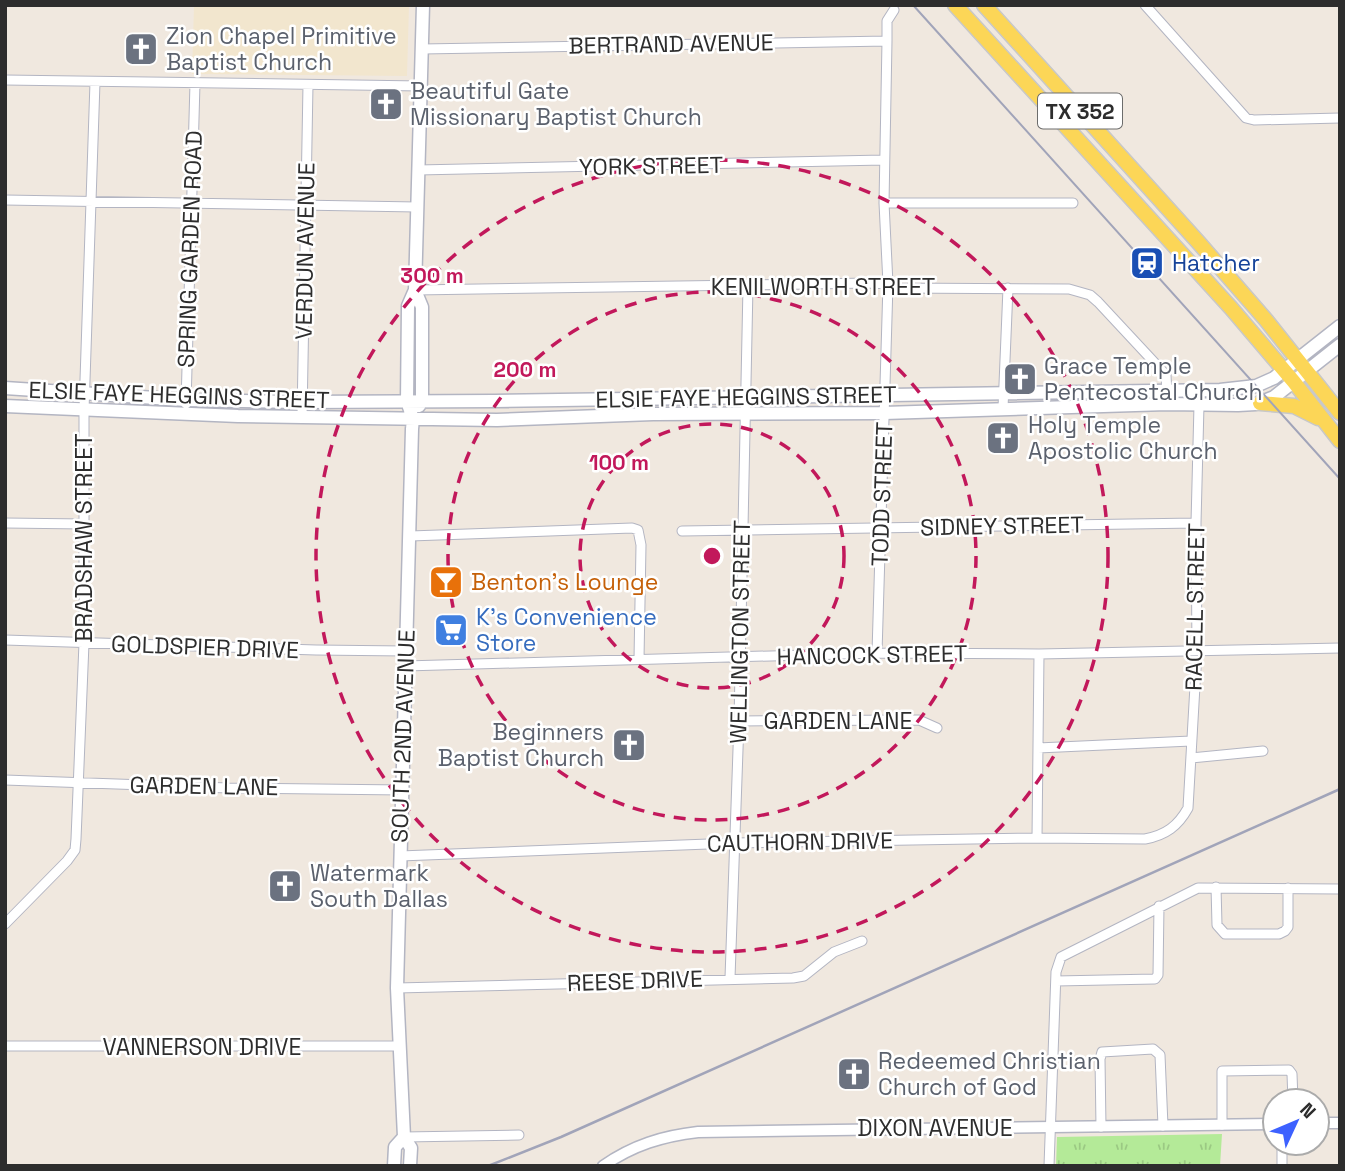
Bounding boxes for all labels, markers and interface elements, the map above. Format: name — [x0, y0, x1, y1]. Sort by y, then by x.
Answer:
place label: Zion Chapel Primitive Baptist Church — [166, 21, 397, 77]
street label: BERTRAND AVENUE — [568, 27, 774, 61]
church icon: Zion Chapel Primitive Baptist Church — [122, 30, 160, 68]
place label: Beautiful Gate Missionary Baptist Church — [410, 76, 702, 132]
church icon: Beautiful Gate Missionary Baptist Church — [367, 85, 405, 123]
road number: TX 352 — [1038, 94, 1122, 128]
street label: SPRING GARDEN ROAD — [171, 130, 209, 368]
street label: YORK STREET — [579, 150, 723, 182]
street label: VERDUN AVENUE — [288, 162, 322, 340]
station icon: Hatcher — [1128, 244, 1166, 282]
place label: Hatcher — [1172, 248, 1260, 278]
text: 300 m — [400, 262, 464, 289]
street label: KENILWORTH STREET — [711, 272, 935, 302]
place label: Grace Temple Pentecostal Church — [1044, 351, 1263, 407]
text: 200 m — [494, 356, 556, 383]
church icon: Grace Temple Pentecostal Church — [1001, 360, 1039, 398]
street label: ELSIE FAYE HEGGINS STREET — [28, 375, 330, 415]
street label: ELSIE FAYE HEGGINS STREET — [595, 379, 897, 415]
place label: Holy Temple Apostolic Church — [1028, 410, 1218, 466]
church icon: Holy Temple Apostolic Church — [984, 419, 1022, 457]
street label: TODD STREET — [864, 421, 900, 567]
street label: BRADSHAW STREET — [69, 433, 99, 643]
text: 100 m — [589, 449, 649, 476]
street label: SIDNEY STREET — [920, 510, 1084, 542]
street label: WELLINGTON STREET — [723, 520, 757, 744]
street label: RACELL STREET — [1179, 523, 1211, 691]
centre of rings — [700, 544, 724, 568]
bar icon: Benton's Lounge — [427, 563, 465, 601]
place label: Benton's Lounge — [471, 567, 658, 597]
place label: K's Convenience Store — [476, 602, 657, 658]
supermarket icon: K's Convenience Store — [432, 611, 470, 649]
street label: GOLDSPIER DRIVE — [111, 629, 299, 665]
street label: SOUTH 2ND AVENUE — [384, 629, 422, 843]
street label: HANCOCK STREET — [776, 638, 968, 672]
street label: GARDEN LANE — [764, 706, 912, 736]
place label: Beginners Baptist Church — [438, 717, 604, 773]
church icon: Beginners Baptist Church — [610, 726, 648, 764]
street label: GARDEN LANE — [129, 770, 279, 802]
street label: CAUTHORN DRIVE — [707, 825, 893, 859]
place label: Watermark South Dallas — [310, 858, 448, 914]
church icon: Watermark South Dallas — [266, 867, 304, 905]
street label: REESE DRIVE — [567, 964, 703, 998]
street label: VANNERSON DRIVE — [103, 1032, 301, 1062]
place label: Redeemed Christian Church of God — [878, 1046, 1101, 1102]
church icon: Redeemed Christian Church of God — [835, 1055, 873, 1093]
north arrow — [1261, 1087, 1331, 1157]
text: N — [1294, 1097, 1321, 1124]
street label: DIXON AVENUE — [857, 1113, 1013, 1143]

